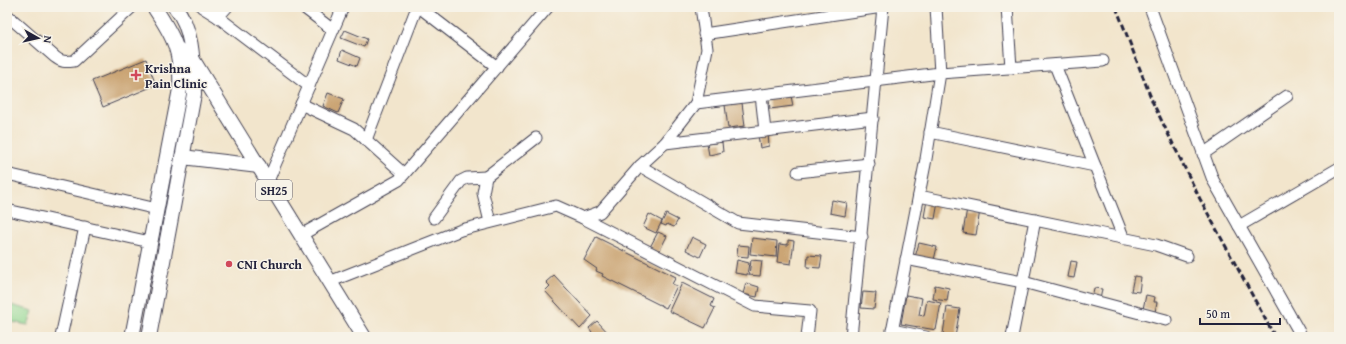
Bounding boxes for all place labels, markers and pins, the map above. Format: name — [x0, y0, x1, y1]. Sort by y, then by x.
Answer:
place label: Krishna Pain Clinic — [145, 59, 207, 93]
marker: Krishna Pain Clinic — [130, 69, 142, 81]
place label: CNI Church — [237, 255, 302, 274]
marker: CNI Church — [224, 259, 234, 269]

